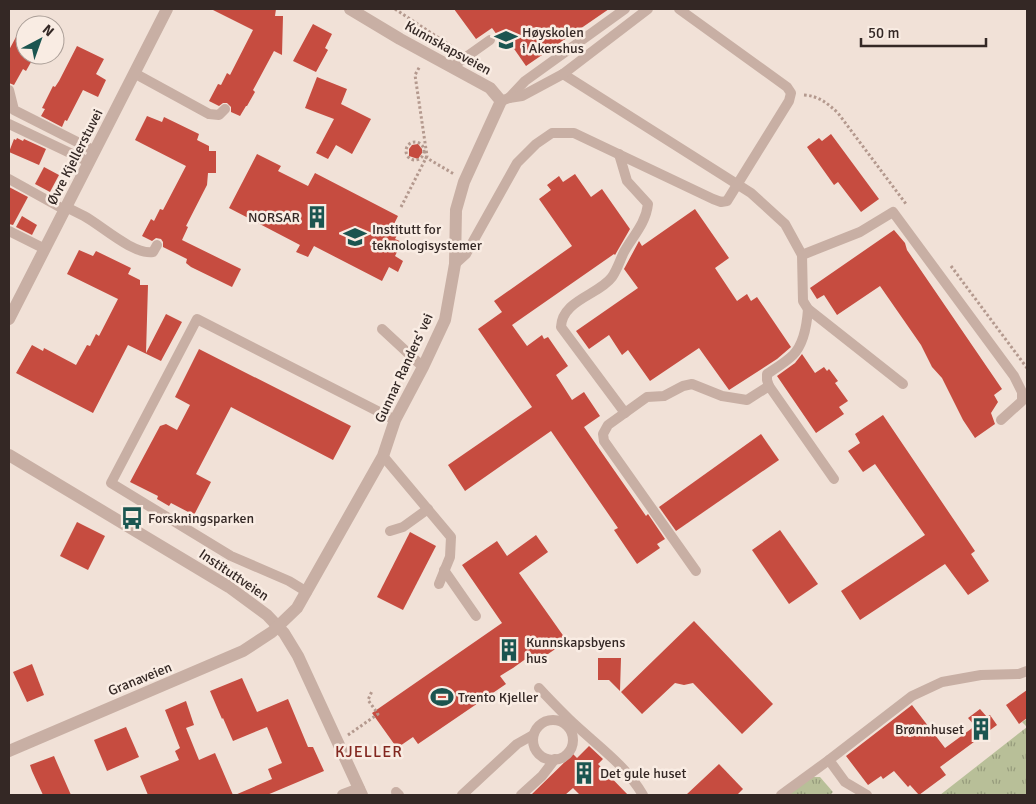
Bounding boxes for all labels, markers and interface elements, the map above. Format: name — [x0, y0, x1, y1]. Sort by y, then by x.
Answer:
north arrow — [15, 15, 65, 65]
scale bar — [861, 15, 986, 47]
street label: Kunnskapsveien — [402, 17, 494, 79]
text: N — [39, 21, 57, 40]
place label: Høyskolen i Akershus — [522, 24, 584, 57]
text: 50 m — [868, 24, 899, 42]
school or university icon: Høyskolen i Akershus — [493, 27, 519, 53]
street label: Øvre Kjellerstuvei — [43, 106, 107, 208]
building icon: NORSAR — [304, 204, 330, 230]
place label: NORSAR — [248, 209, 300, 226]
place label: Institutt for teknologisystemer — [372, 221, 483, 254]
school or university icon: Institutt for teknologisystemer — [342, 224, 368, 250]
street label: Gunnar Randers' vei — [371, 311, 437, 425]
bus stop icon: Forskningsparken — [119, 505, 145, 531]
place label: Forskningsparken — [148, 510, 254, 527]
street label: Instituttveien — [196, 545, 272, 605]
place label: Kunnskapsbyens hus — [526, 634, 625, 667]
building icon: Kunnskapsbyens hus — [496, 637, 522, 663]
street label: Granaveien — [106, 659, 174, 699]
sports icon: Trento Kjeller — [429, 684, 455, 710]
place label: Trento Kjeller — [458, 689, 539, 706]
building icon: Brønnhuset — [968, 716, 994, 742]
place label: Brønnhuset — [895, 721, 964, 738]
district label: KJELLER — [335, 742, 403, 762]
building icon: Det gule huset — [571, 760, 597, 786]
place label: Det gule huset — [600, 765, 687, 782]

